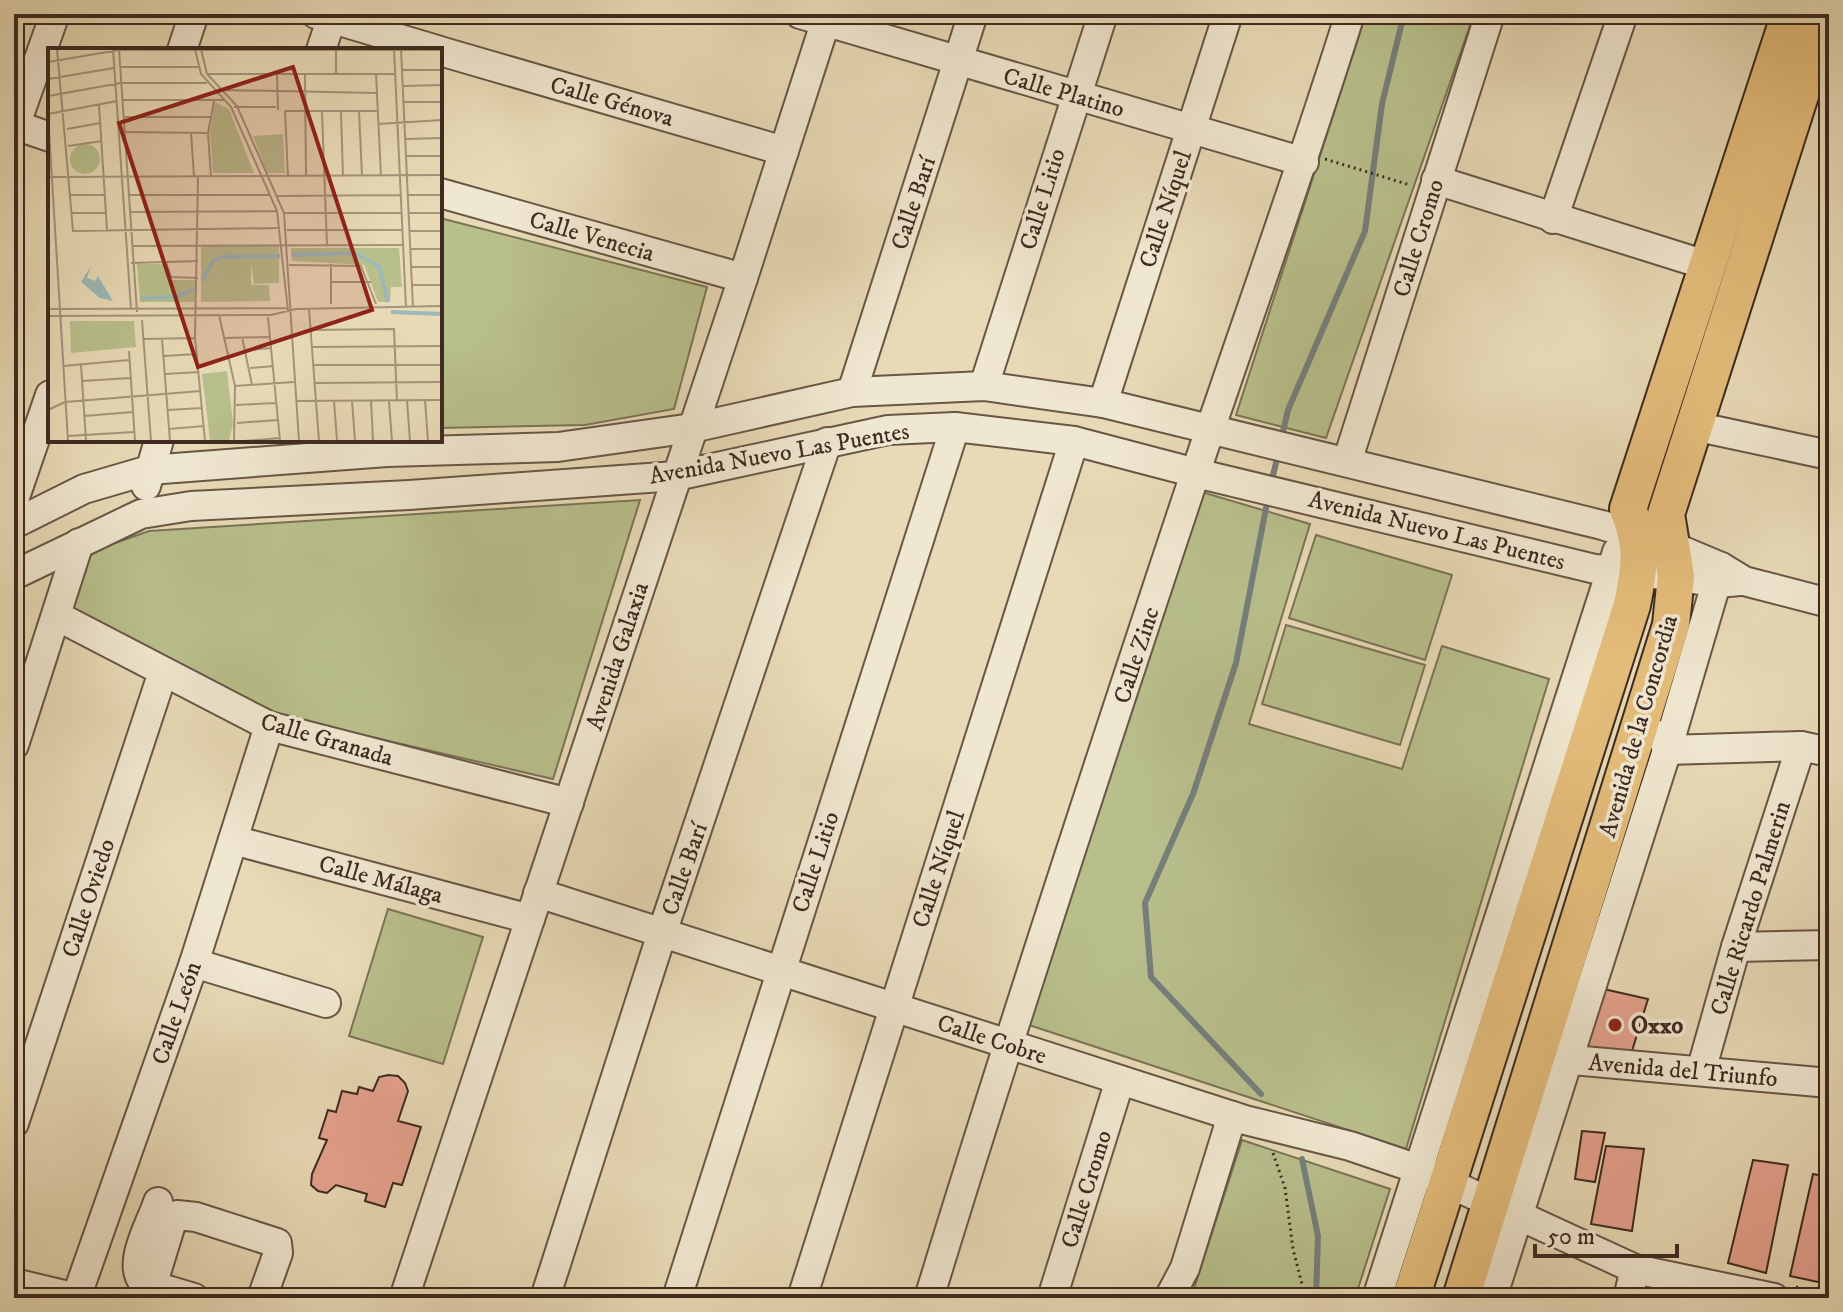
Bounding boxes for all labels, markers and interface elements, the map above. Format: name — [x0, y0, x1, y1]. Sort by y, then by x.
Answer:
inset map — [48, 48, 442, 442]
street label: Calle Platino — [1000, 61, 1128, 125]
street label: Calle Génova — [546, 70, 678, 134]
street label: Calle Litio — [1013, 145, 1073, 254]
street label: Calle Níquel — [1133, 146, 1199, 272]
street label: Calle Barí — [885, 151, 944, 254]
street label: Calle Cromo — [1387, 176, 1451, 301]
street label: Calle Venecia — [526, 205, 658, 269]
street label: Avenida Nuevo Las Puentes — [647, 416, 911, 492]
street label: Avenida Nuevo Las Puentes — [1305, 485, 1568, 577]
street label: Avenida Galaxia — [580, 578, 656, 734]
street label: Calle Zinc — [1107, 603, 1167, 707]
street label: Avenida de la Concordia — [1593, 611, 1685, 841]
street label: Calle Granada — [257, 707, 397, 773]
street label: Calle Ricardo Palmerin — [1704, 797, 1798, 1019]
street label: Calle Níquel — [906, 806, 972, 932]
street label: Calle Litio — [786, 808, 846, 917]
street label: Calle Barí — [655, 817, 715, 920]
street label: Calle Oviedo — [56, 835, 122, 961]
street label: Calle Málaga — [316, 849, 447, 911]
street label: Calle León — [145, 957, 209, 1069]
street label: Calle Cobre — [933, 1008, 1050, 1072]
place label: Oxxo — [1631, 1011, 1683, 1041]
marker: Oxxo — [1606, 1016, 1624, 1034]
street label: Avenida del Triunfo — [1587, 1048, 1779, 1094]
street label: Calle Cromo — [1055, 1127, 1119, 1252]
scale bar — [1535, 1208, 1677, 1258]
text: 50 m — [1547, 1222, 1595, 1252]

